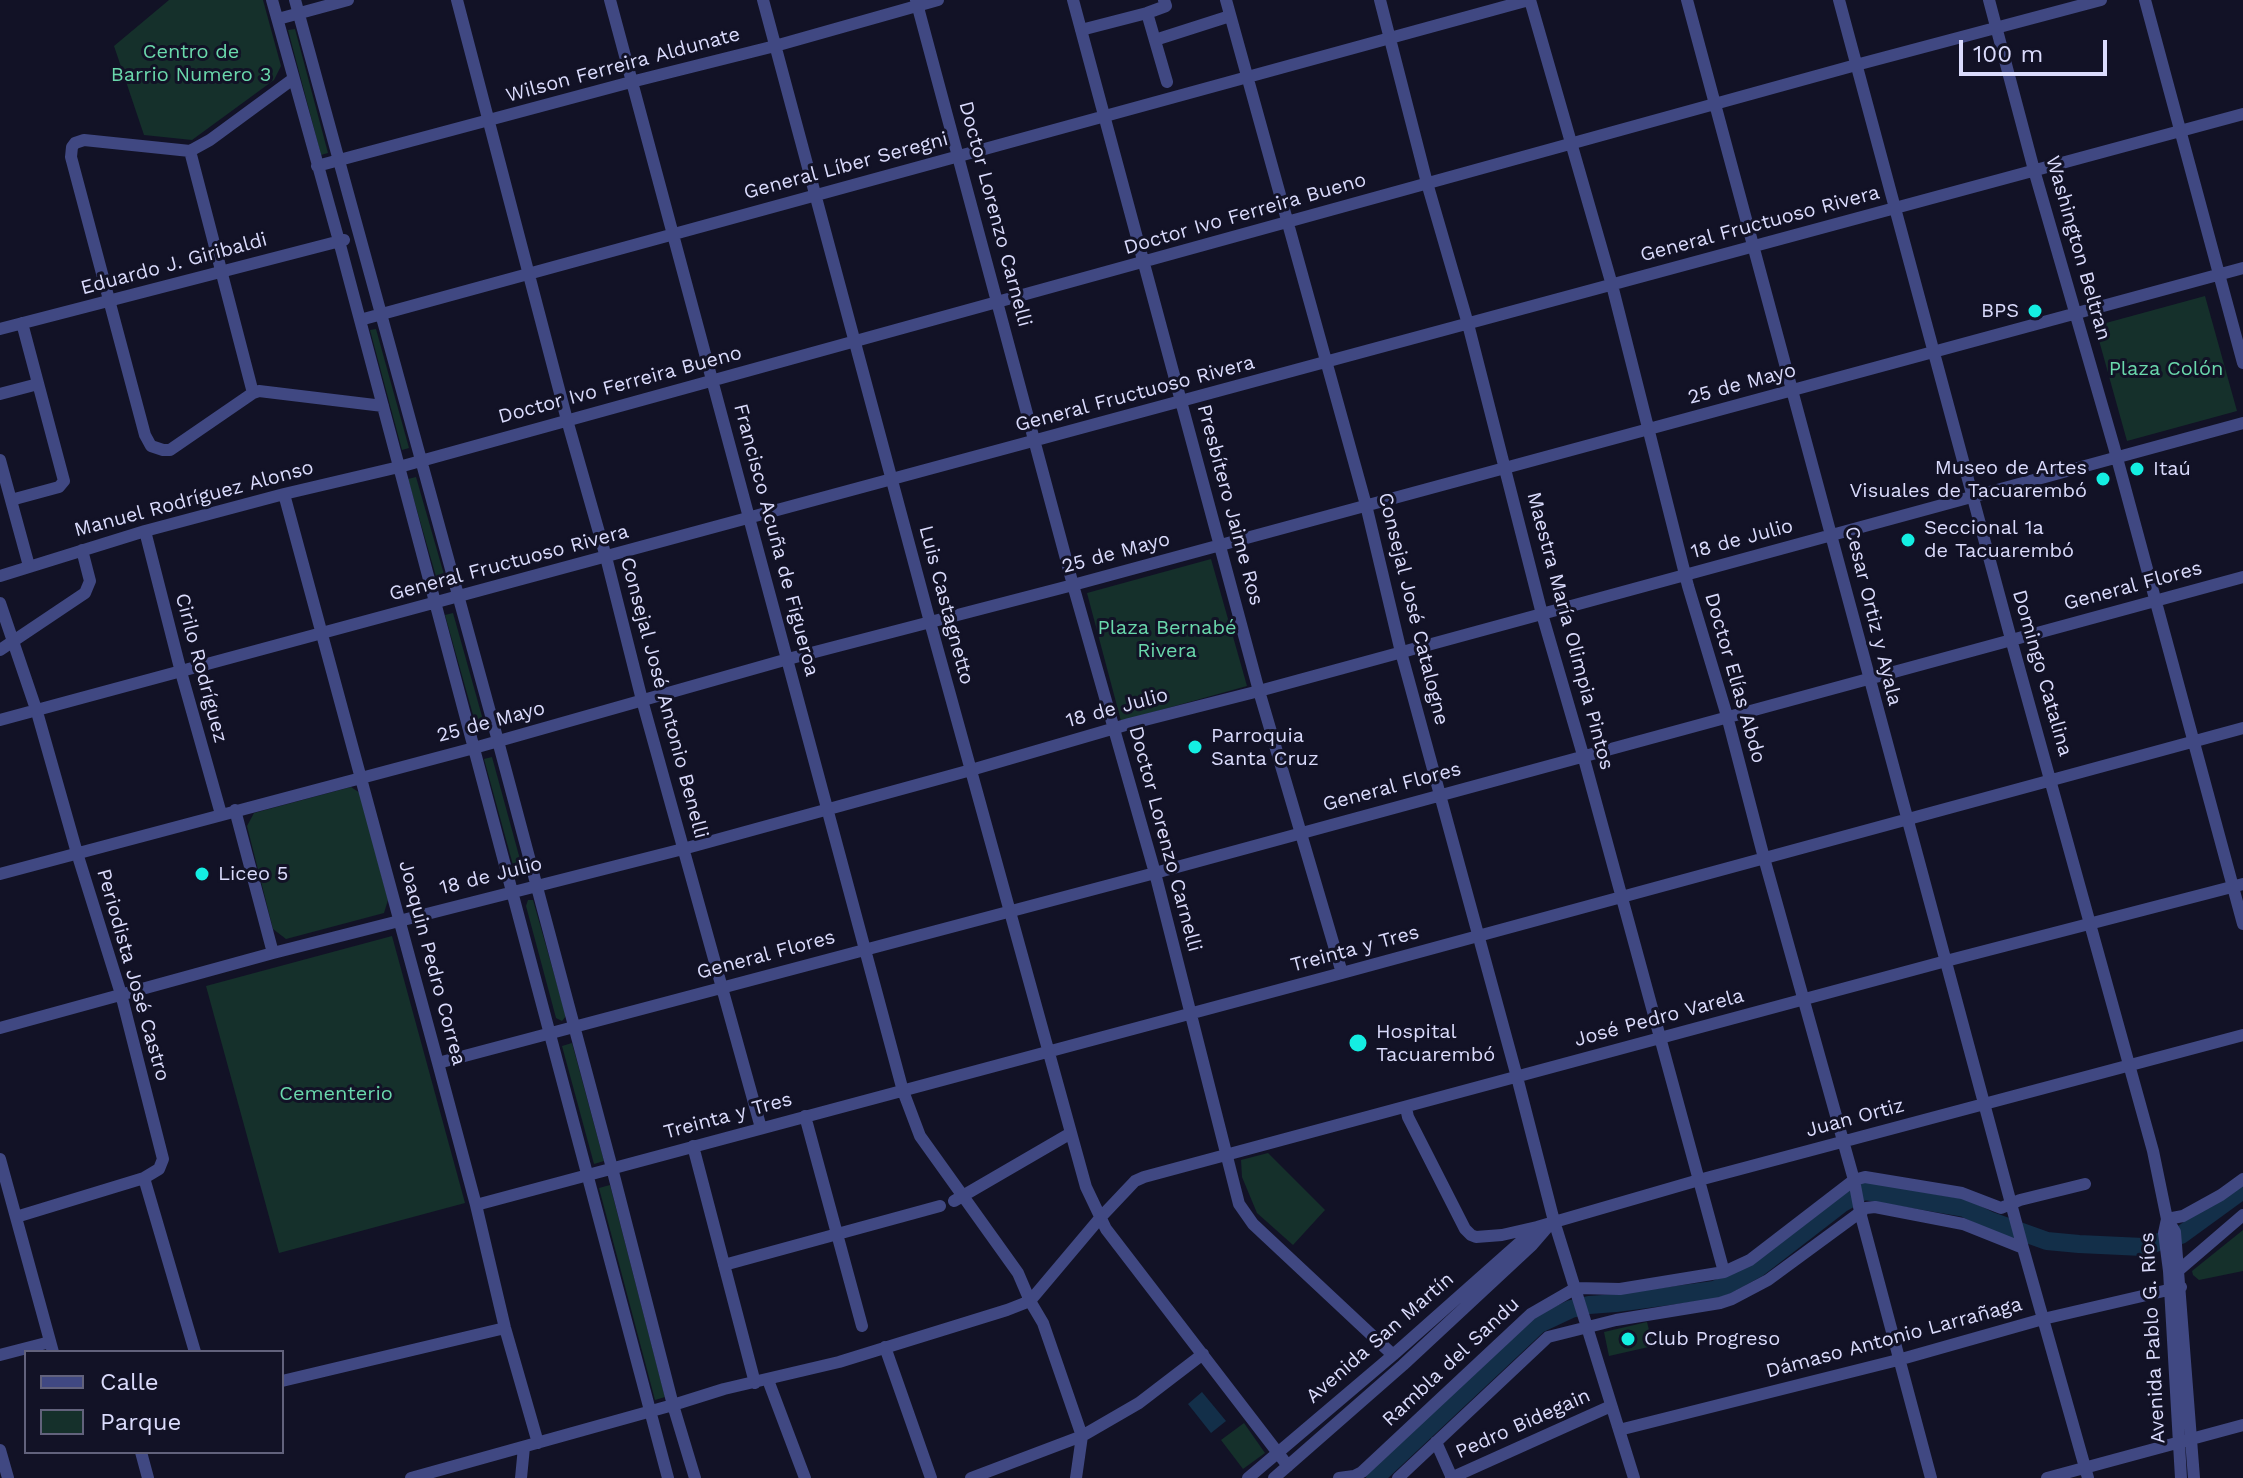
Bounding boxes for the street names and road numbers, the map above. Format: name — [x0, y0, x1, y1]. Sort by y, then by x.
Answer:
street label: Wilson Ferreira Aldunate — [503, 22, 743, 108]
street label: Doctor Lorenzo Carnelli — [953, 99, 1037, 329]
street label: General Líber Seregni — [741, 127, 951, 205]
street label: Washington Beltran — [2040, 153, 2116, 343]
street label: Doctor Ivo Ferreira Bueno — [1121, 168, 1369, 260]
street label: General Fructuoso Rivera — [1638, 180, 1882, 268]
street label: Eduardo J. Giribaldi — [78, 228, 270, 300]
street label: Doctor Ivo Ferreira Bueno — [496, 341, 744, 429]
street label: General Fructuoso Rivera — [1013, 350, 1257, 438]
street label: 25 de Mayo — [1685, 358, 1799, 410]
street label: Francisco Acuña de Figueroa — [728, 401, 824, 679]
street label: Presbítero Jaime Ros — [1192, 402, 1268, 608]
street label: Manuel Rodríguez Alonso — [72, 455, 316, 543]
street label: Maestra María Olimpia Pintos — [1521, 489, 1619, 773]
street label: Consejal José Catalogne — [1372, 490, 1454, 728]
street label: 18 de Julio — [1688, 514, 1796, 564]
street label: General Fructuoso Rivera — [387, 519, 631, 607]
street label: Luis Castagnetto — [913, 523, 979, 687]
street label: Cesar Ortiz y Ayala — [1839, 524, 1907, 708]
street label: 25 de Mayo — [1059, 527, 1173, 579]
street label: Consejal José Antonio Benelli — [615, 555, 713, 841]
street label: General Flores — [2061, 556, 2205, 616]
street label: Domingo Catalina — [2007, 587, 2077, 759]
street label: Doctor Elías Abdo — [1699, 590, 1771, 766]
street label: Cirilo Rodríguez — [170, 591, 232, 745]
street label: 18 de Julio — [1063, 683, 1171, 733]
street label: 25 de Mayo — [434, 696, 548, 748]
street label: Doctor Lorenzo Carnelli — [1123, 724, 1207, 954]
street label: General Flores — [1320, 757, 1464, 817]
street label: 18 de Julio — [437, 852, 545, 900]
street label: Joaquin Pedro Correa — [393, 858, 471, 1068]
street label: Periodista José Castro — [91, 866, 175, 1084]
street label: Treinta y Tres — [1288, 920, 1422, 978]
street label: General Flores — [694, 925, 838, 985]
street label: José Pedro Varela — [1572, 984, 1746, 1052]
street label: Treinta y Tres — [661, 1087, 795, 1145]
street label: Juan Ortiz — [1803, 1093, 1907, 1143]
street label: Avenida Pablo G. Ríos — [2135, 1232, 2171, 1444]
street label: Avenida San Martín — [1301, 1267, 1459, 1409]
street label: Rambla del Sandu — [1377, 1292, 1525, 1432]
street label: Dámaso Antonio Larrañaga — [1763, 1292, 2025, 1384]
street label: Pedro Bidegain — [1452, 1384, 1594, 1464]

